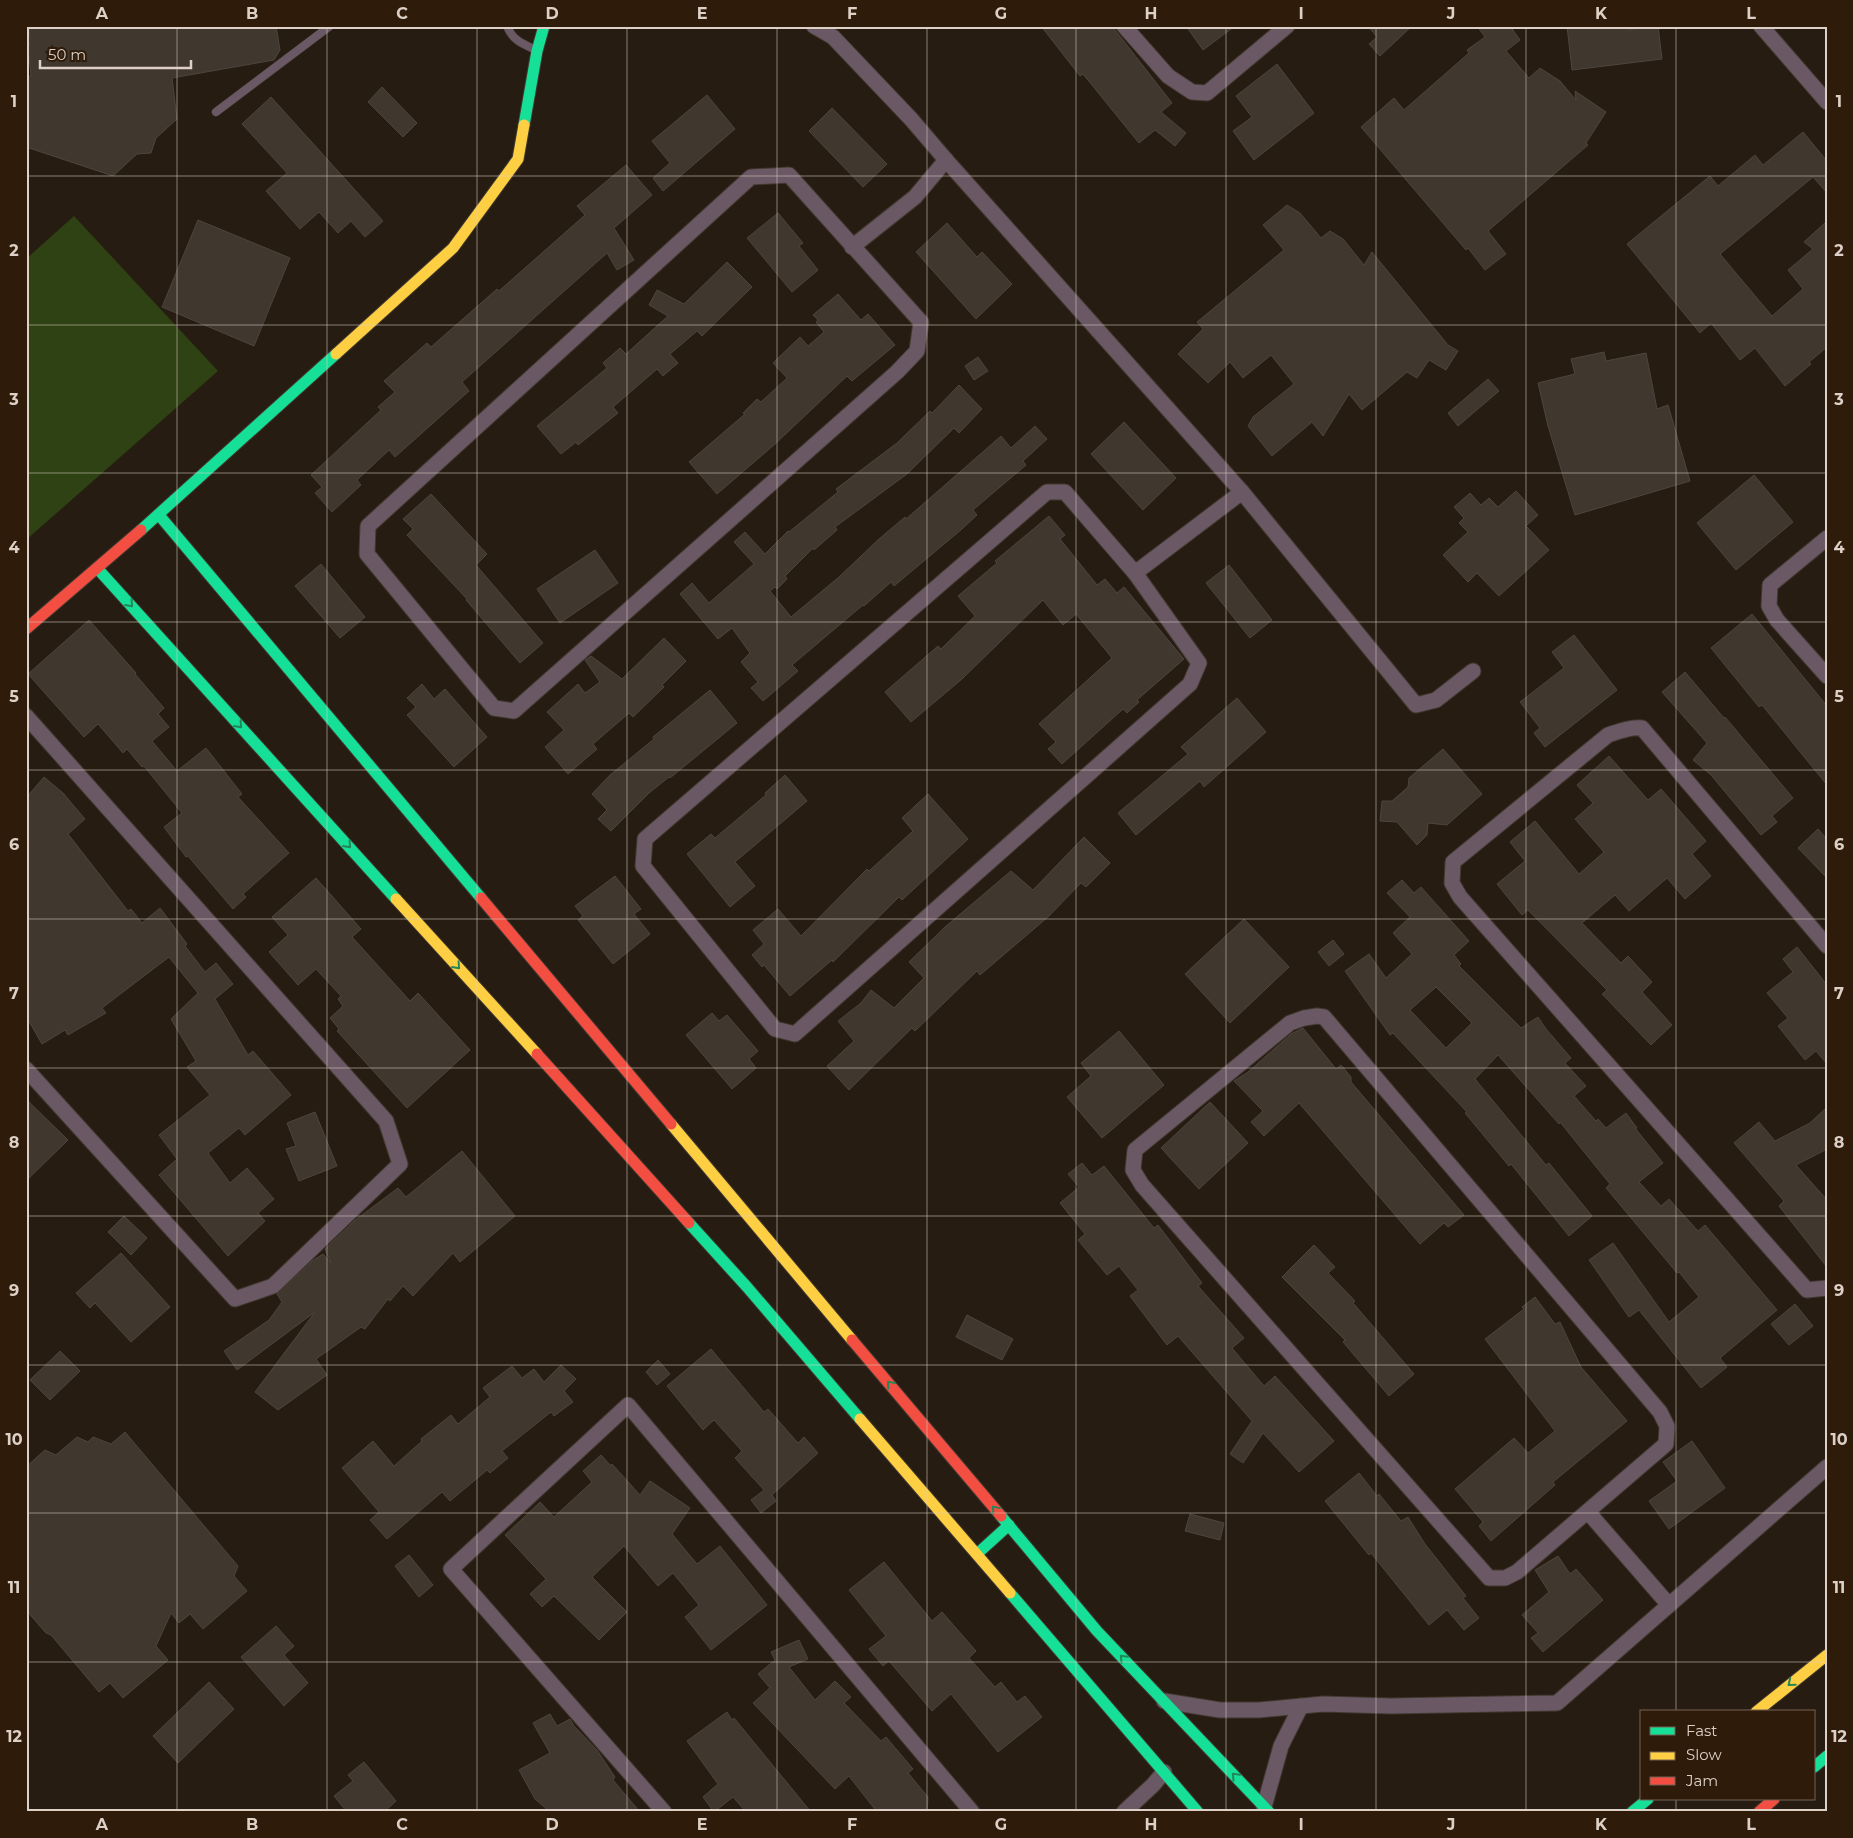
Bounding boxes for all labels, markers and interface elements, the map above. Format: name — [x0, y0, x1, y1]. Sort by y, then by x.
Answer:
text: A — [95, 4, 109, 23]
text: B — [246, 4, 258, 23]
text: C — [396, 4, 408, 23]
text: D — [545, 4, 559, 23]
text: E — [697, 4, 707, 23]
text: F — [847, 4, 857, 23]
text: G — [995, 4, 1007, 23]
text: H — [1145, 4, 1157, 23]
text: I — [1298, 4, 1304, 23]
text: J — [1446, 4, 1455, 23]
text: K — [1595, 4, 1608, 23]
text: L — [1746, 4, 1756, 23]
scale bar — [40, 38, 191, 70]
text: 50 m — [48, 45, 86, 64]
text: 1 — [11, 92, 17, 111]
text: 1 — [1836, 92, 1842, 111]
text: 2 — [9, 241, 19, 260]
text: 2 — [1834, 241, 1844, 260]
text: 3 — [8, 390, 19, 409]
text: 3 — [1833, 390, 1844, 409]
text: 4 — [8, 538, 20, 557]
text: 4 — [1833, 538, 1845, 557]
one-way arrow — [124, 599, 133, 608]
text: 5 — [9, 687, 19, 706]
text: 5 — [1834, 687, 1844, 706]
one-way arrow — [233, 719, 242, 728]
text: 6 — [9, 835, 19, 854]
text: 6 — [1834, 835, 1844, 854]
one-way arrow — [342, 840, 351, 849]
one-way arrow — [451, 960, 460, 969]
text: 7 — [9, 984, 19, 1003]
text: 7 — [1834, 984, 1844, 1003]
text: 8 — [9, 1133, 19, 1152]
text: 8 — [1834, 1133, 1844, 1152]
text: 9 — [9, 1281, 19, 1300]
text: 9 — [1834, 1281, 1844, 1300]
one-way arrow — [887, 1381, 896, 1390]
text: 10 — [5, 1430, 23, 1449]
text: 10 — [1830, 1430, 1848, 1449]
one-way arrow — [991, 1505, 1000, 1514]
text: 11 — [8, 1578, 20, 1597]
text: 11 — [1833, 1578, 1845, 1597]
one-way arrow — [1120, 1655, 1129, 1664]
one-way arrow — [1788, 1678, 1797, 1687]
legend — [1640, 1710, 1816, 1800]
text: Fast — [1686, 1721, 1717, 1740]
text: 12 — [6, 1727, 22, 1746]
text: 12 — [1831, 1727, 1847, 1746]
text: Slow — [1686, 1745, 1722, 1764]
text: Jam — [1685, 1771, 1718, 1790]
one-way arrow — [1232, 1773, 1241, 1782]
text: A — [95, 1815, 109, 1834]
text: B — [246, 1815, 258, 1834]
text: C — [396, 1815, 408, 1834]
text: D — [545, 1815, 559, 1834]
text: E — [697, 1815, 707, 1834]
text: F — [847, 1815, 857, 1834]
text: G — [995, 1815, 1007, 1834]
text: H — [1145, 1815, 1157, 1834]
text: I — [1298, 1815, 1304, 1834]
text: J — [1446, 1815, 1455, 1834]
text: K — [1595, 1815, 1608, 1834]
text: L — [1746, 1815, 1756, 1834]

